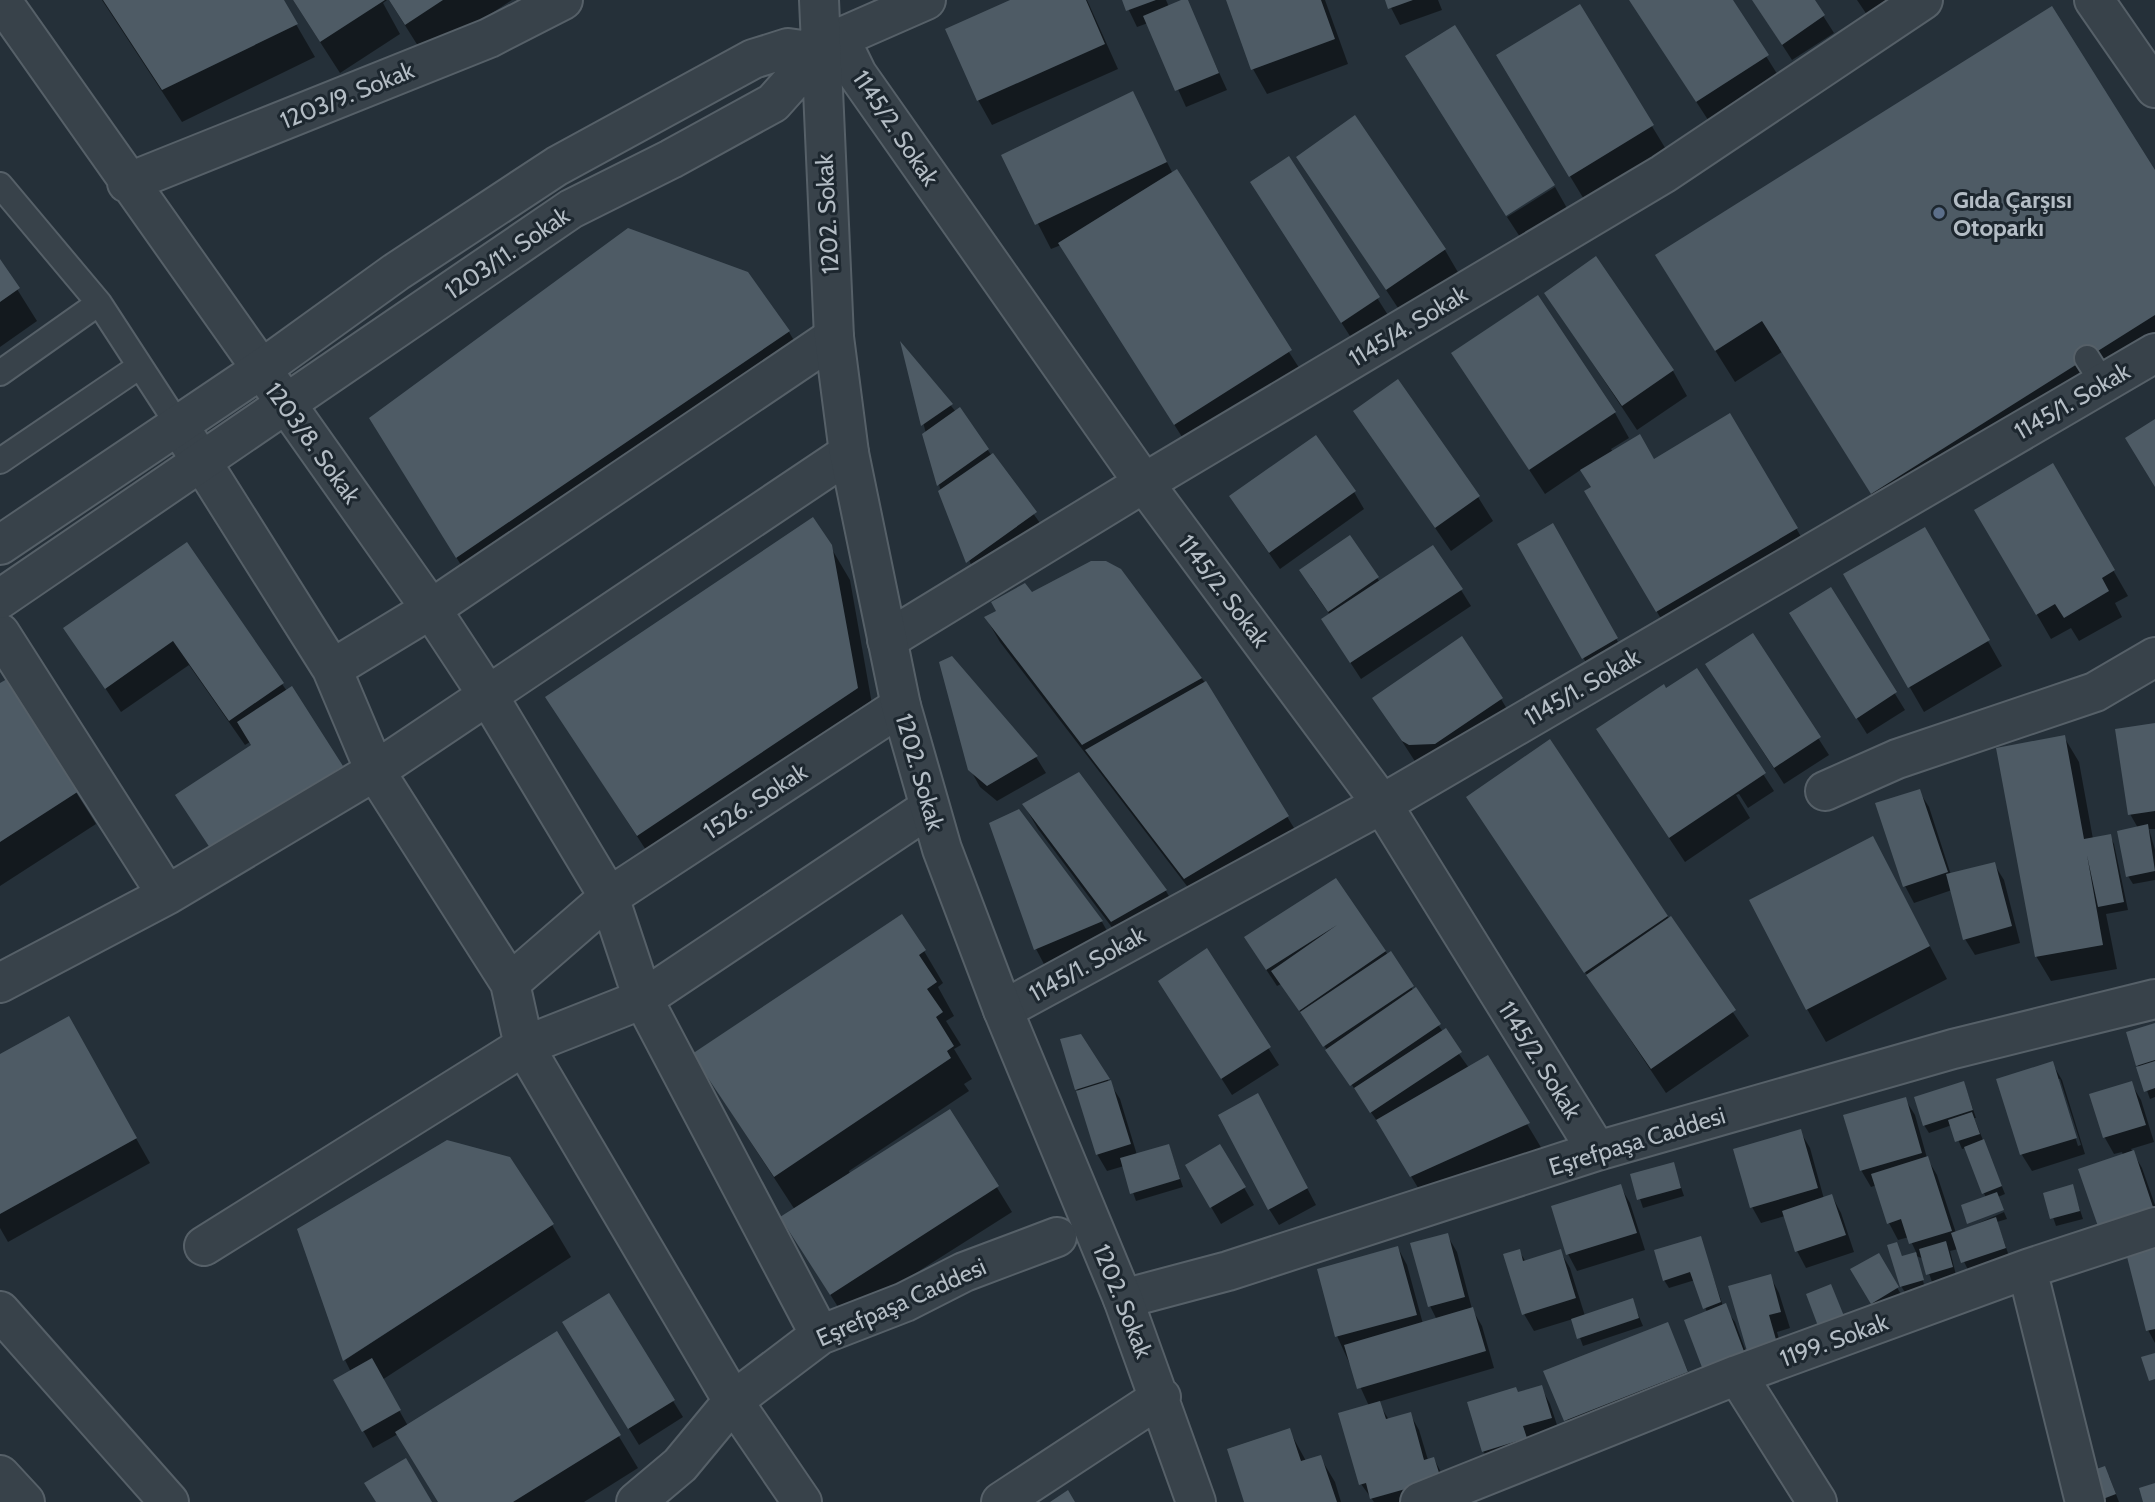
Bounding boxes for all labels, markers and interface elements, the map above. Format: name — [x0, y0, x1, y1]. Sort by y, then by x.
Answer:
street label: 1203/9. Sokak — [276, 55, 418, 135]
street label: 1145/2. Sokak — [847, 65, 945, 192]
street label: 1202. Sokak — [809, 153, 845, 275]
place label: Gıda Çarşısı Otoparkı — [1953, 185, 2072, 242]
street label: 1203/11. Sokak — [439, 201, 575, 305]
marker: Gıda Çarşısı Otoparkı — [1931, 205, 1947, 221]
street label: 1145/4. Sokak — [1343, 279, 1473, 373]
street label: 1145/1. Sokak — [2009, 356, 2135, 446]
street label: 1203/8. Sokak — [259, 377, 367, 510]
street label: 1145/2. Sokak — [1172, 529, 1276, 653]
street label: 1145/1. Sokak — [1519, 642, 1645, 732]
street label: 1202. Sokak — [889, 710, 951, 834]
street label: 1526. Sokak — [698, 757, 812, 845]
street label: 1145/1. Sokak — [1024, 920, 1150, 1008]
street label: 1145/2. Sokak — [1492, 996, 1588, 1124]
street label: Eşrefpaşa Caddesi — [1545, 1100, 1729, 1182]
street label: 1202. Sokak — [1087, 1240, 1159, 1362]
street label: Eşrefpaşa Caddesi — [812, 1252, 990, 1352]
street label: 1199. Sokak — [1776, 1307, 1892, 1373]

